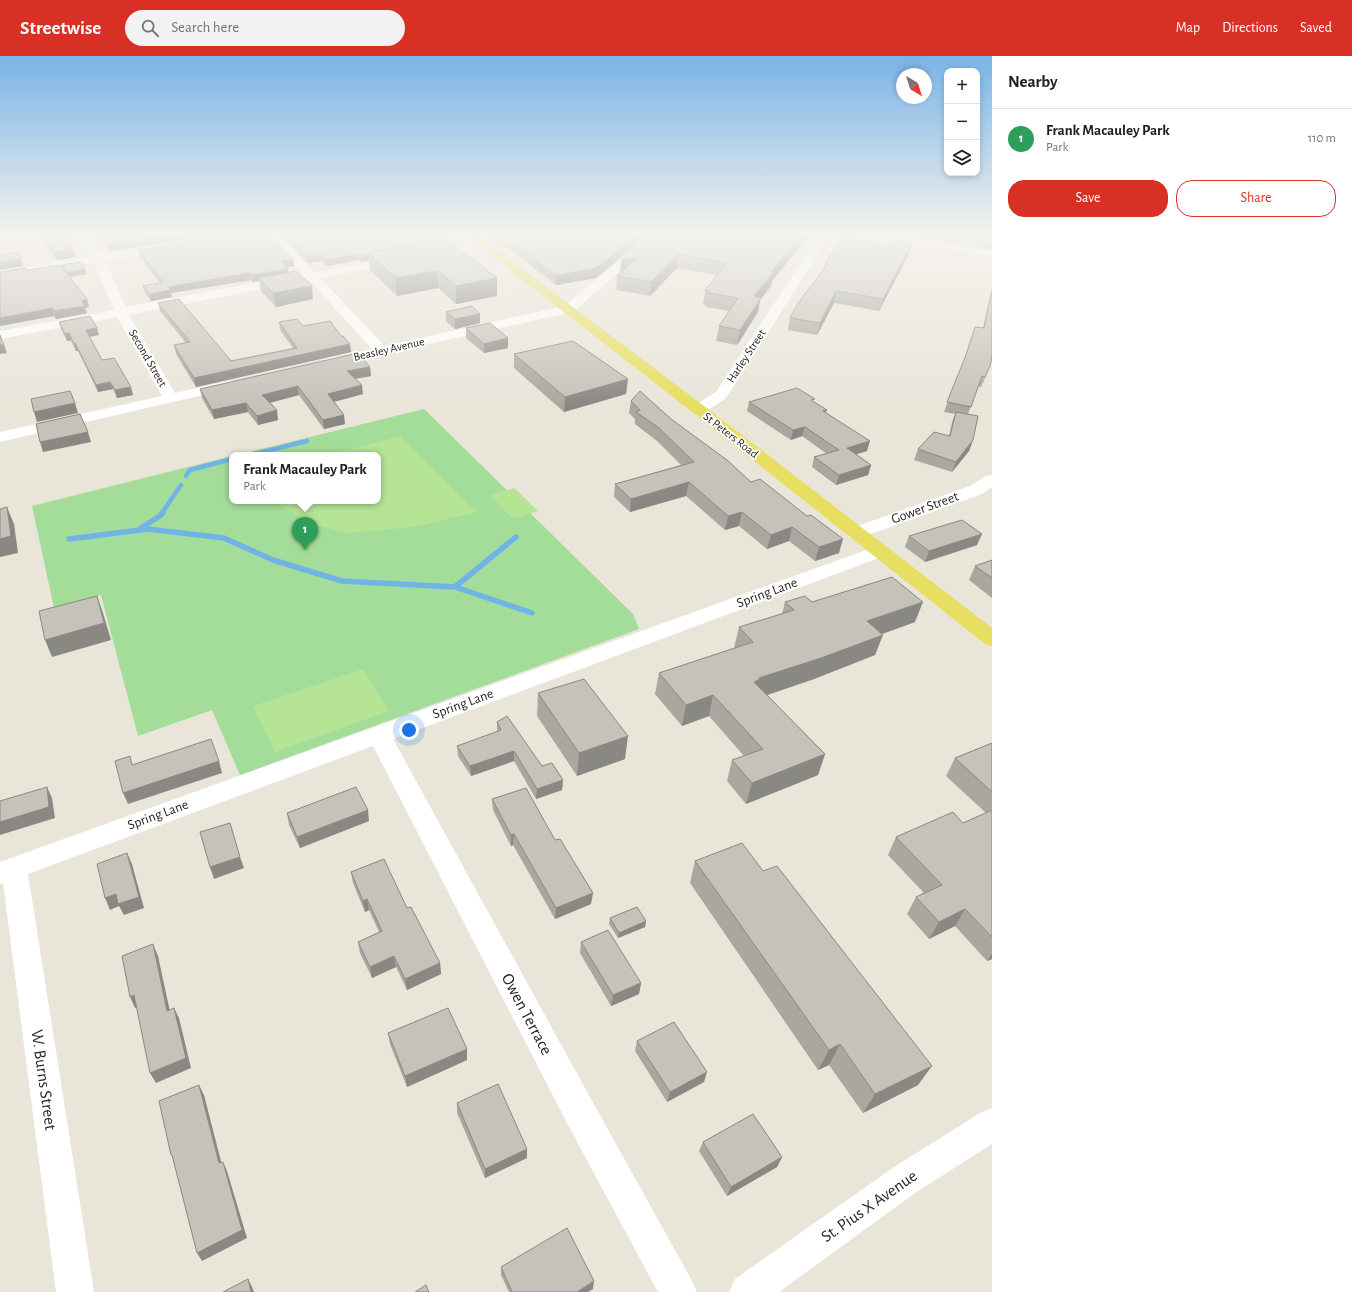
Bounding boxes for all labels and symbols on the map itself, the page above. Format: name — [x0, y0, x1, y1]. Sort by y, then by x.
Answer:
north arrow — [896, 68, 932, 104]
street label: Second Street — [127, 327, 169, 389]
street label: Harley Street — [724, 327, 769, 385]
street label: Beasley Avenue — [352, 335, 426, 364]
street label: St Peters Road — [701, 410, 761, 460]
street label: Gower Street — [890, 489, 961, 527]
pin: 1 — [292, 517, 318, 550]
street label: Spring Lane — [735, 576, 799, 610]
street label: Spring Lane — [431, 687, 495, 721]
your location — [399, 720, 419, 740]
street label: Spring Lane — [126, 798, 190, 832]
street label: Owen Terrace — [498, 970, 556, 1058]
street label: W. Burns Street — [29, 1029, 60, 1132]
street label: St. Pius X Avenue — [818, 1167, 920, 1245]

